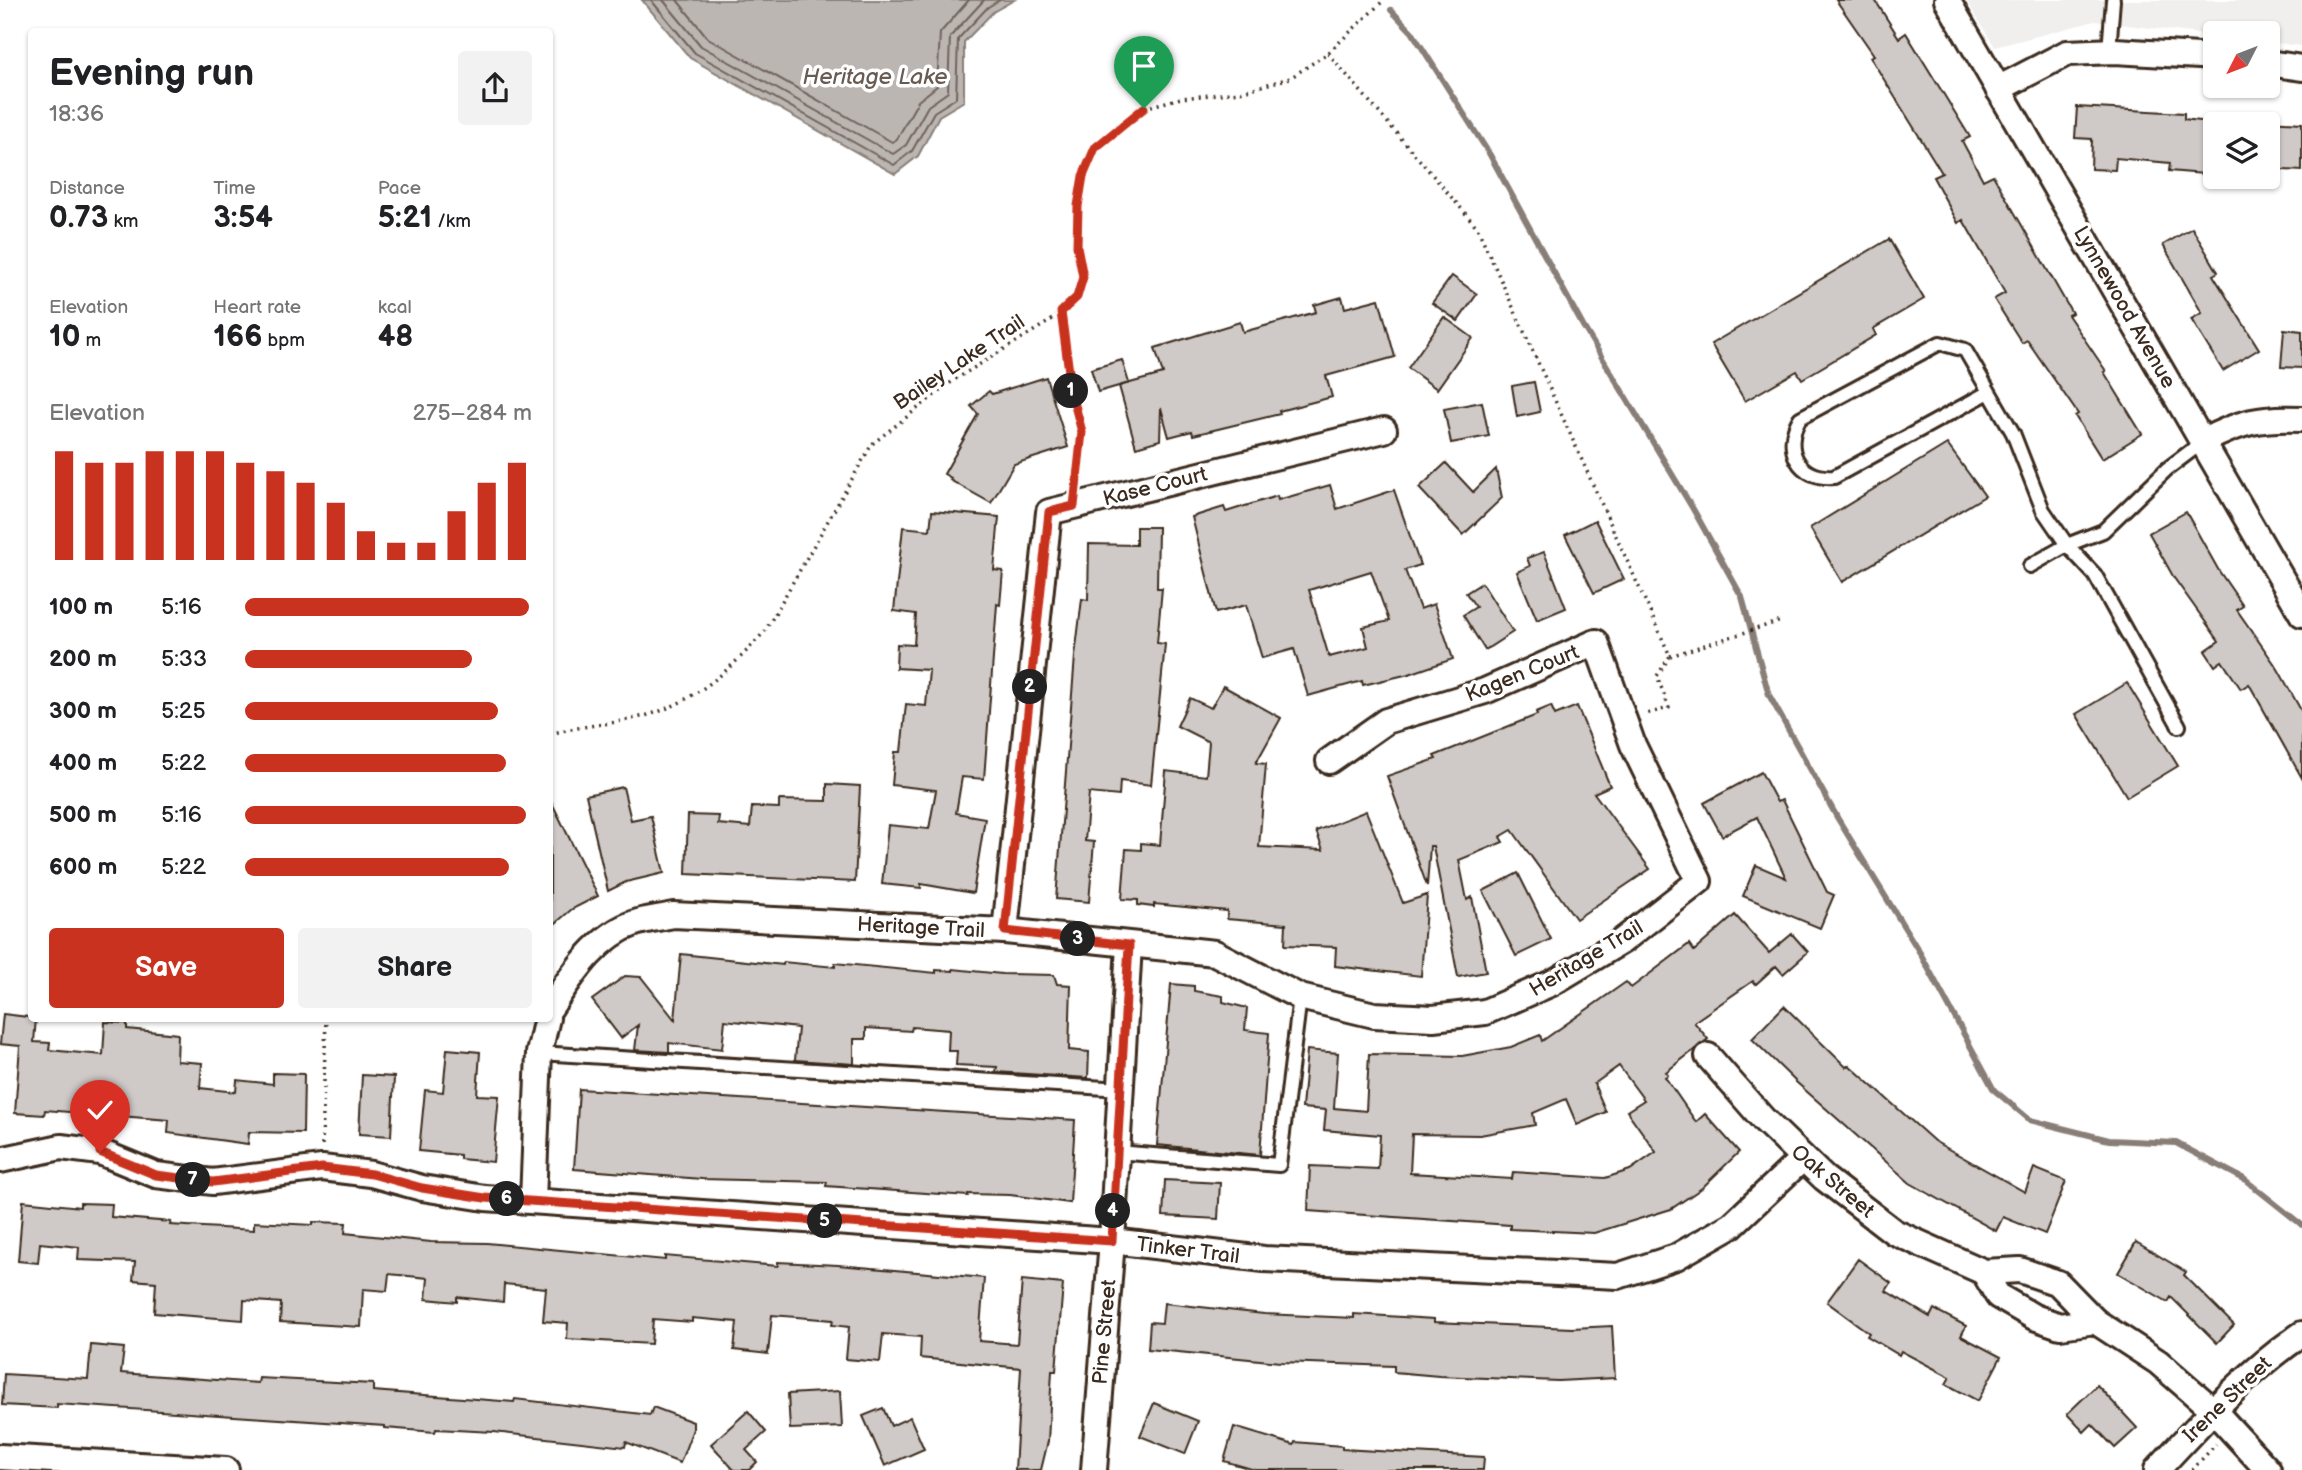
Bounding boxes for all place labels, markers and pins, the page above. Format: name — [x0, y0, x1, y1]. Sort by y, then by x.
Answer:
pin — [1114, 36, 1174, 108]
pin: 1 — [1054, 374, 1088, 408]
pin: 2 — [1012, 670, 1048, 704]
pin: 3 — [1060, 922, 1096, 956]
pin — [70, 1080, 130, 1152]
pin: 7 — [176, 1162, 210, 1198]
pin: 6 — [490, 1182, 524, 1216]
pin: 4 — [1096, 1194, 1130, 1228]
pin: 5 — [808, 1204, 842, 1238]

